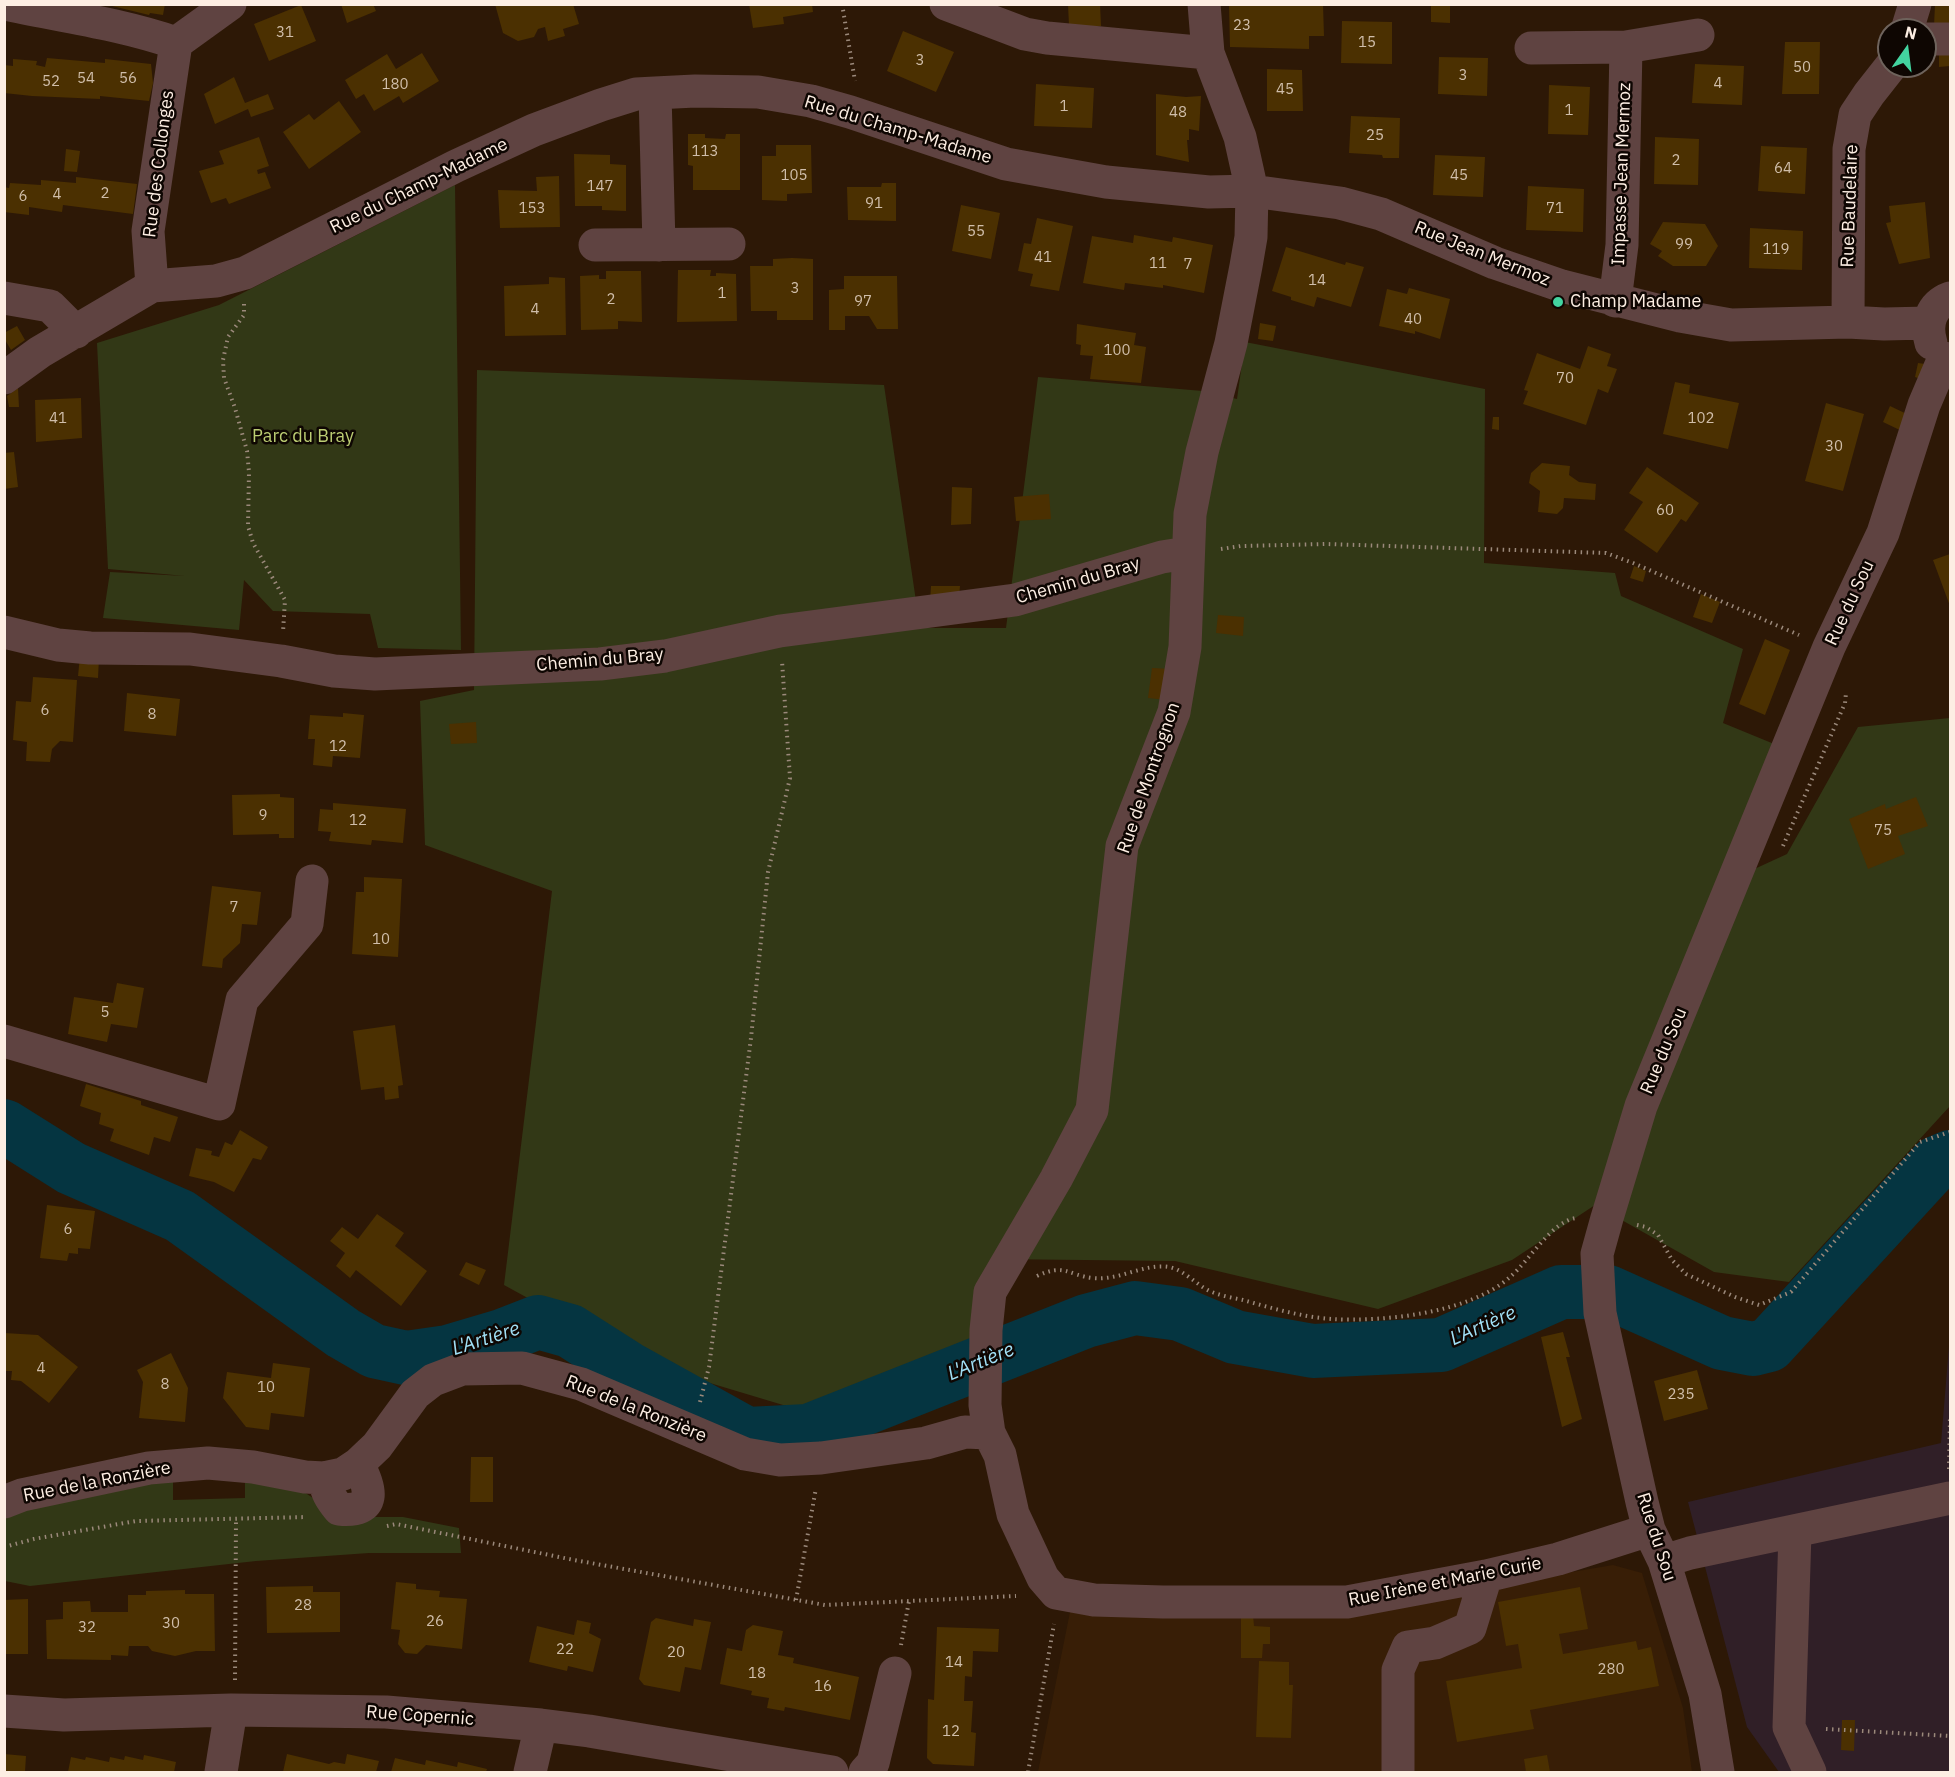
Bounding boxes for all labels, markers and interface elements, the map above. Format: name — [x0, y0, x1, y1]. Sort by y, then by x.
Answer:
house number: 23 — [1233, 17, 1251, 35]
north arrow — [1877, 18, 1937, 78]
text: N — [1903, 21, 1919, 44]
house number: 31 — [276, 24, 294, 42]
house number: 15 — [1358, 34, 1376, 52]
house number: 3 — [916, 52, 924, 70]
house number: 50 — [1793, 59, 1811, 77]
house number: 3 — [1459, 67, 1467, 85]
house number: 54 — [77, 70, 95, 88]
house number: 56 — [119, 70, 137, 88]
house number: 52 — [42, 73, 60, 91]
house number: 4 — [1714, 75, 1722, 93]
house number: 180 — [382, 76, 408, 94]
house number: 45 — [1276, 81, 1294, 99]
street label: Impasse Jean Mermoz — [1608, 82, 1636, 266]
street label: Rue des Collonges — [139, 89, 179, 239]
street label: Rue du Champ-Madame — [802, 91, 994, 169]
house number: 1 — [1060, 98, 1068, 116]
house number: 1 — [1565, 102, 1573, 120]
house number: 48 — [1169, 104, 1187, 122]
house number: 25 — [1366, 127, 1384, 145]
street label: Rue du Champ-Madame — [327, 134, 511, 238]
house number: 113 — [692, 143, 718, 161]
street label: Rue Baudelaire — [1837, 144, 1863, 268]
house number: 2 — [1672, 152, 1680, 170]
house number: 64 — [1774, 160, 1792, 178]
house number: 105 — [781, 167, 807, 185]
house number: 45 — [1450, 167, 1468, 185]
house number: 147 — [587, 178, 613, 196]
house number: 2 — [101, 185, 109, 203]
house number: 4 — [53, 186, 61, 204]
house number: 6 — [19, 188, 27, 206]
house number: 91 — [865, 195, 883, 213]
house number: 153 — [519, 200, 545, 218]
house number: 71 — [1546, 200, 1564, 218]
street label: Rue Jean Mermoz — [1411, 217, 1553, 291]
house number: 55 — [967, 223, 985, 241]
house number: 99 — [1675, 236, 1693, 254]
house number: 119 — [1763, 241, 1789, 259]
house number: 41 — [1034, 249, 1052, 267]
house number: 11 — [1149, 255, 1167, 273]
house number: 7 — [1184, 256, 1192, 274]
house number: 14 — [1308, 272, 1326, 290]
house number: 3 — [791, 280, 799, 298]
house number: 1 — [718, 285, 726, 303]
house number: 2 — [607, 291, 615, 309]
place label: Champ Madame — [1570, 291, 1701, 313]
house number: 97 — [854, 293, 872, 311]
marker: Champ Madame — [1551, 295, 1565, 309]
house number: 4 — [531, 301, 539, 319]
house number: 40 — [1404, 311, 1422, 329]
house number: 100 — [1104, 342, 1130, 360]
house number: 70 — [1556, 370, 1574, 388]
house number: 41 — [49, 410, 67, 428]
house number: 102 — [1688, 410, 1714, 428]
park label: Parc du Bray — [252, 426, 354, 448]
house number: 30 — [1825, 438, 1843, 456]
house number: 60 — [1656, 502, 1674, 520]
street label: Chemin du Bray — [1014, 553, 1142, 609]
street label: Rue du Sou — [1821, 557, 1879, 649]
street label: Chemin du Bray — [535, 644, 665, 676]
street label: Rue de Montrognon — [1113, 700, 1185, 856]
house number: 6 — [41, 702, 49, 720]
house number: 8 — [148, 706, 156, 724]
house number: 12 — [329, 738, 347, 756]
house number: 9 — [259, 807, 267, 825]
house number: 12 — [349, 812, 367, 830]
house number: 75 — [1874, 822, 1892, 840]
house number: 7 — [230, 899, 238, 917]
house number: 10 — [372, 931, 390, 949]
house number: 5 — [101, 1004, 109, 1022]
street label: Rue du Sou — [1636, 1005, 1692, 1097]
house number: 6 — [64, 1221, 72, 1239]
water label: L'Artière — [1446, 1301, 1520, 1351]
water label: L'Artière — [449, 1317, 523, 1361]
water label: L'Artière — [944, 1338, 1018, 1386]
house number: 4 — [37, 1360, 45, 1378]
street label: Rue de la Ronzière — [562, 1371, 710, 1447]
house number: 8 — [161, 1376, 169, 1394]
house number: 10 — [257, 1379, 275, 1397]
house number: 235 — [1668, 1386, 1694, 1404]
street label: Rue de la Ronzière — [21, 1457, 173, 1507]
street label: Rue du Sou — [1632, 1490, 1680, 1584]
street label: Rue Irène et Marie Curie — [1347, 1553, 1543, 1611]
house number: 28 — [294, 1597, 312, 1615]
house number: 26 — [426, 1613, 444, 1631]
house number: 30 — [162, 1615, 180, 1633]
house number: 32 — [78, 1619, 96, 1637]
house number: 22 — [556, 1641, 574, 1659]
house number: 20 — [667, 1644, 685, 1662]
house number: 14 — [945, 1654, 963, 1672]
house number: 280 — [1598, 1661, 1624, 1679]
house number: 18 — [748, 1665, 766, 1683]
house number: 16 — [814, 1678, 832, 1696]
street label: Rue Copernic — [365, 1701, 475, 1731]
house number: 12 — [942, 1723, 960, 1741]

